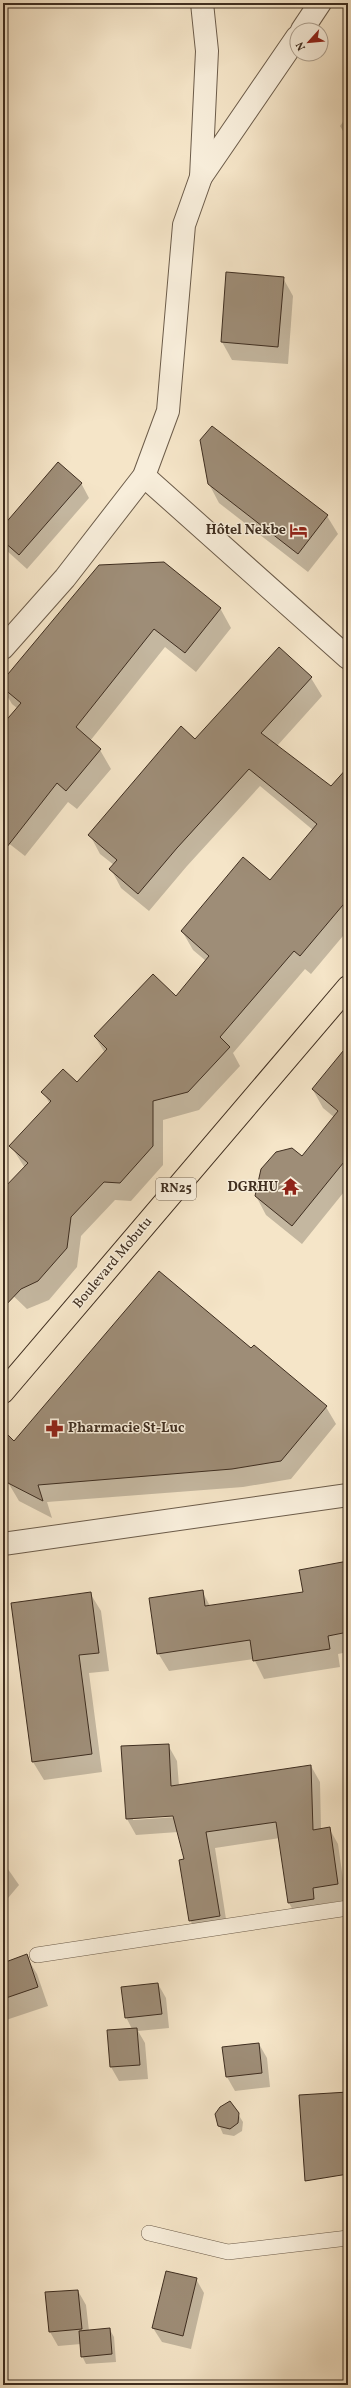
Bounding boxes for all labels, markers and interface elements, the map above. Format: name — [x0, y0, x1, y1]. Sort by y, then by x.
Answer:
north arrow — [289, 22, 329, 62]
text: N — [293, 39, 310, 53]
hotel icon: Hôtel Nekbe — [289, 520, 309, 540]
place label: Hôtel Nekbe — [206, 521, 286, 540]
temple icon: DGRHU — [281, 1177, 301, 1197]
road number: RN25 — [156, 1178, 196, 1200]
place label: DGRHU — [227, 1178, 278, 1197]
street label: Boulevard Mobutu — [69, 1213, 157, 1313]
pharmacy icon: Pharmacie St-Luc — [45, 1418, 65, 1438]
place label: Pharmacie St-Luc — [68, 1419, 185, 1438]

